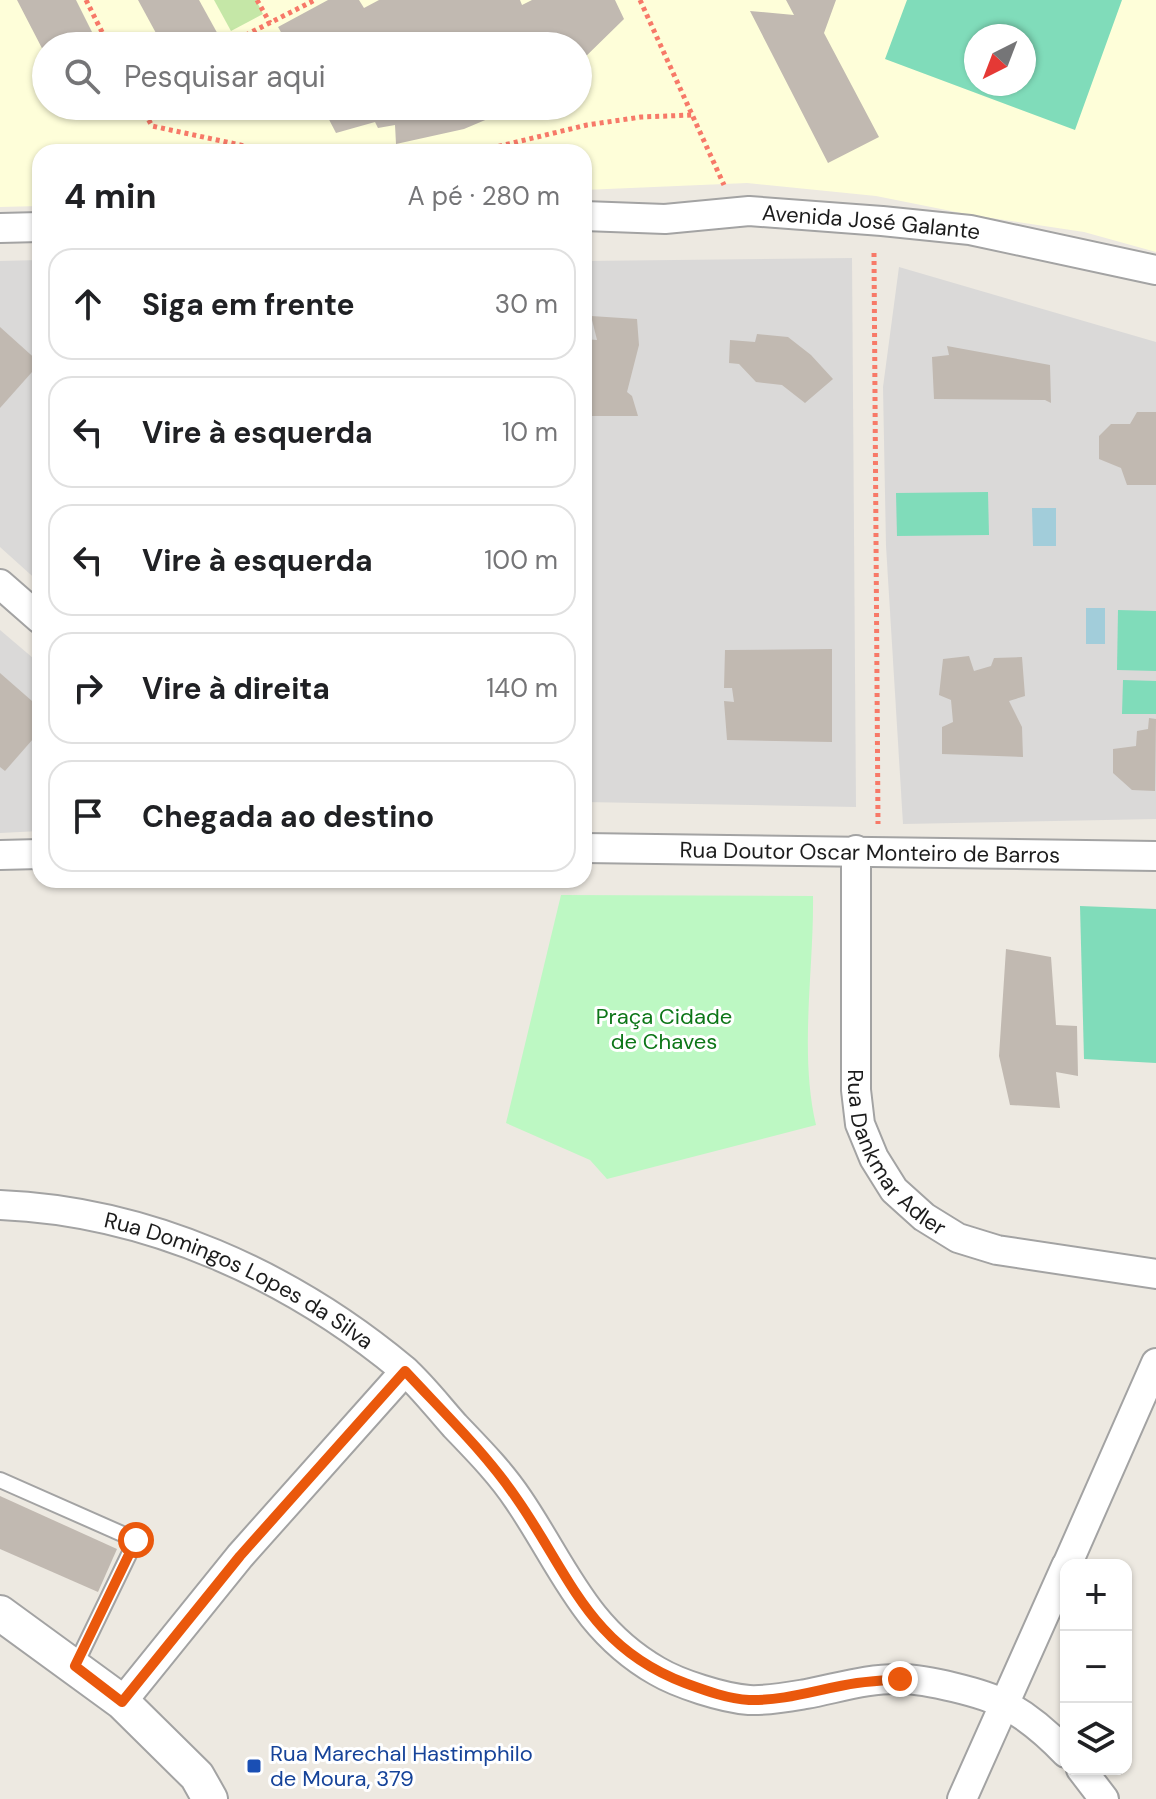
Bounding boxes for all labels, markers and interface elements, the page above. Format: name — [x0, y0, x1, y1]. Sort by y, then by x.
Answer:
north arrow — [964, 24, 1036, 96]
search box — [32, 32, 592, 120]
icon: search — [60, 54, 104, 98]
text: Pesquisar aqui — [124, 57, 326, 96]
text: 4 min — [64, 174, 156, 219]
text: A pé · 280 m — [408, 179, 560, 213]
street label: Avenida José Galante — [761, 198, 983, 246]
icon: ahead — [66, 282, 110, 326]
text: Siga em frente — [142, 285, 355, 324]
text: 30 m — [495, 287, 558, 321]
icon: left — [66, 410, 110, 454]
text: Vire à esquerda — [142, 413, 373, 452]
text: 10 m — [502, 415, 558, 449]
icon: left — [66, 538, 110, 582]
text: Vire à esquerda — [142, 541, 373, 580]
text: 100 m — [484, 543, 558, 577]
icon: right — [66, 666, 110, 710]
text: Vire à direita — [142, 669, 330, 708]
text: 140 m — [486, 671, 558, 705]
icon: arrive — [66, 794, 110, 838]
text: Chegada ao destino — [142, 797, 434, 836]
street label: Rua Doutor Oscar Monteiro de Barros — [679, 835, 1060, 869]
park label: Praça Cidade de Chaves — [596, 1002, 732, 1056]
street label: Rua Dankmar Adler — [842, 1069, 952, 1242]
street label: Rua Domingos Lopes da Silva — [102, 1205, 380, 1355]
route start — [118, 1522, 154, 1558]
map controls — [1060, 1559, 1132, 1775]
button: + — [1060, 1559, 1132, 1631]
button: − — [1060, 1631, 1132, 1703]
route end — [882, 1661, 918, 1697]
button: layers — [1060, 1703, 1132, 1775]
place label: Rua Marechal Hastimphilo de Moura, 379 — [270, 1739, 533, 1793]
marker: Rua Marechal Hastimphilo de Moura, 379 — [245, 1757, 263, 1775]

